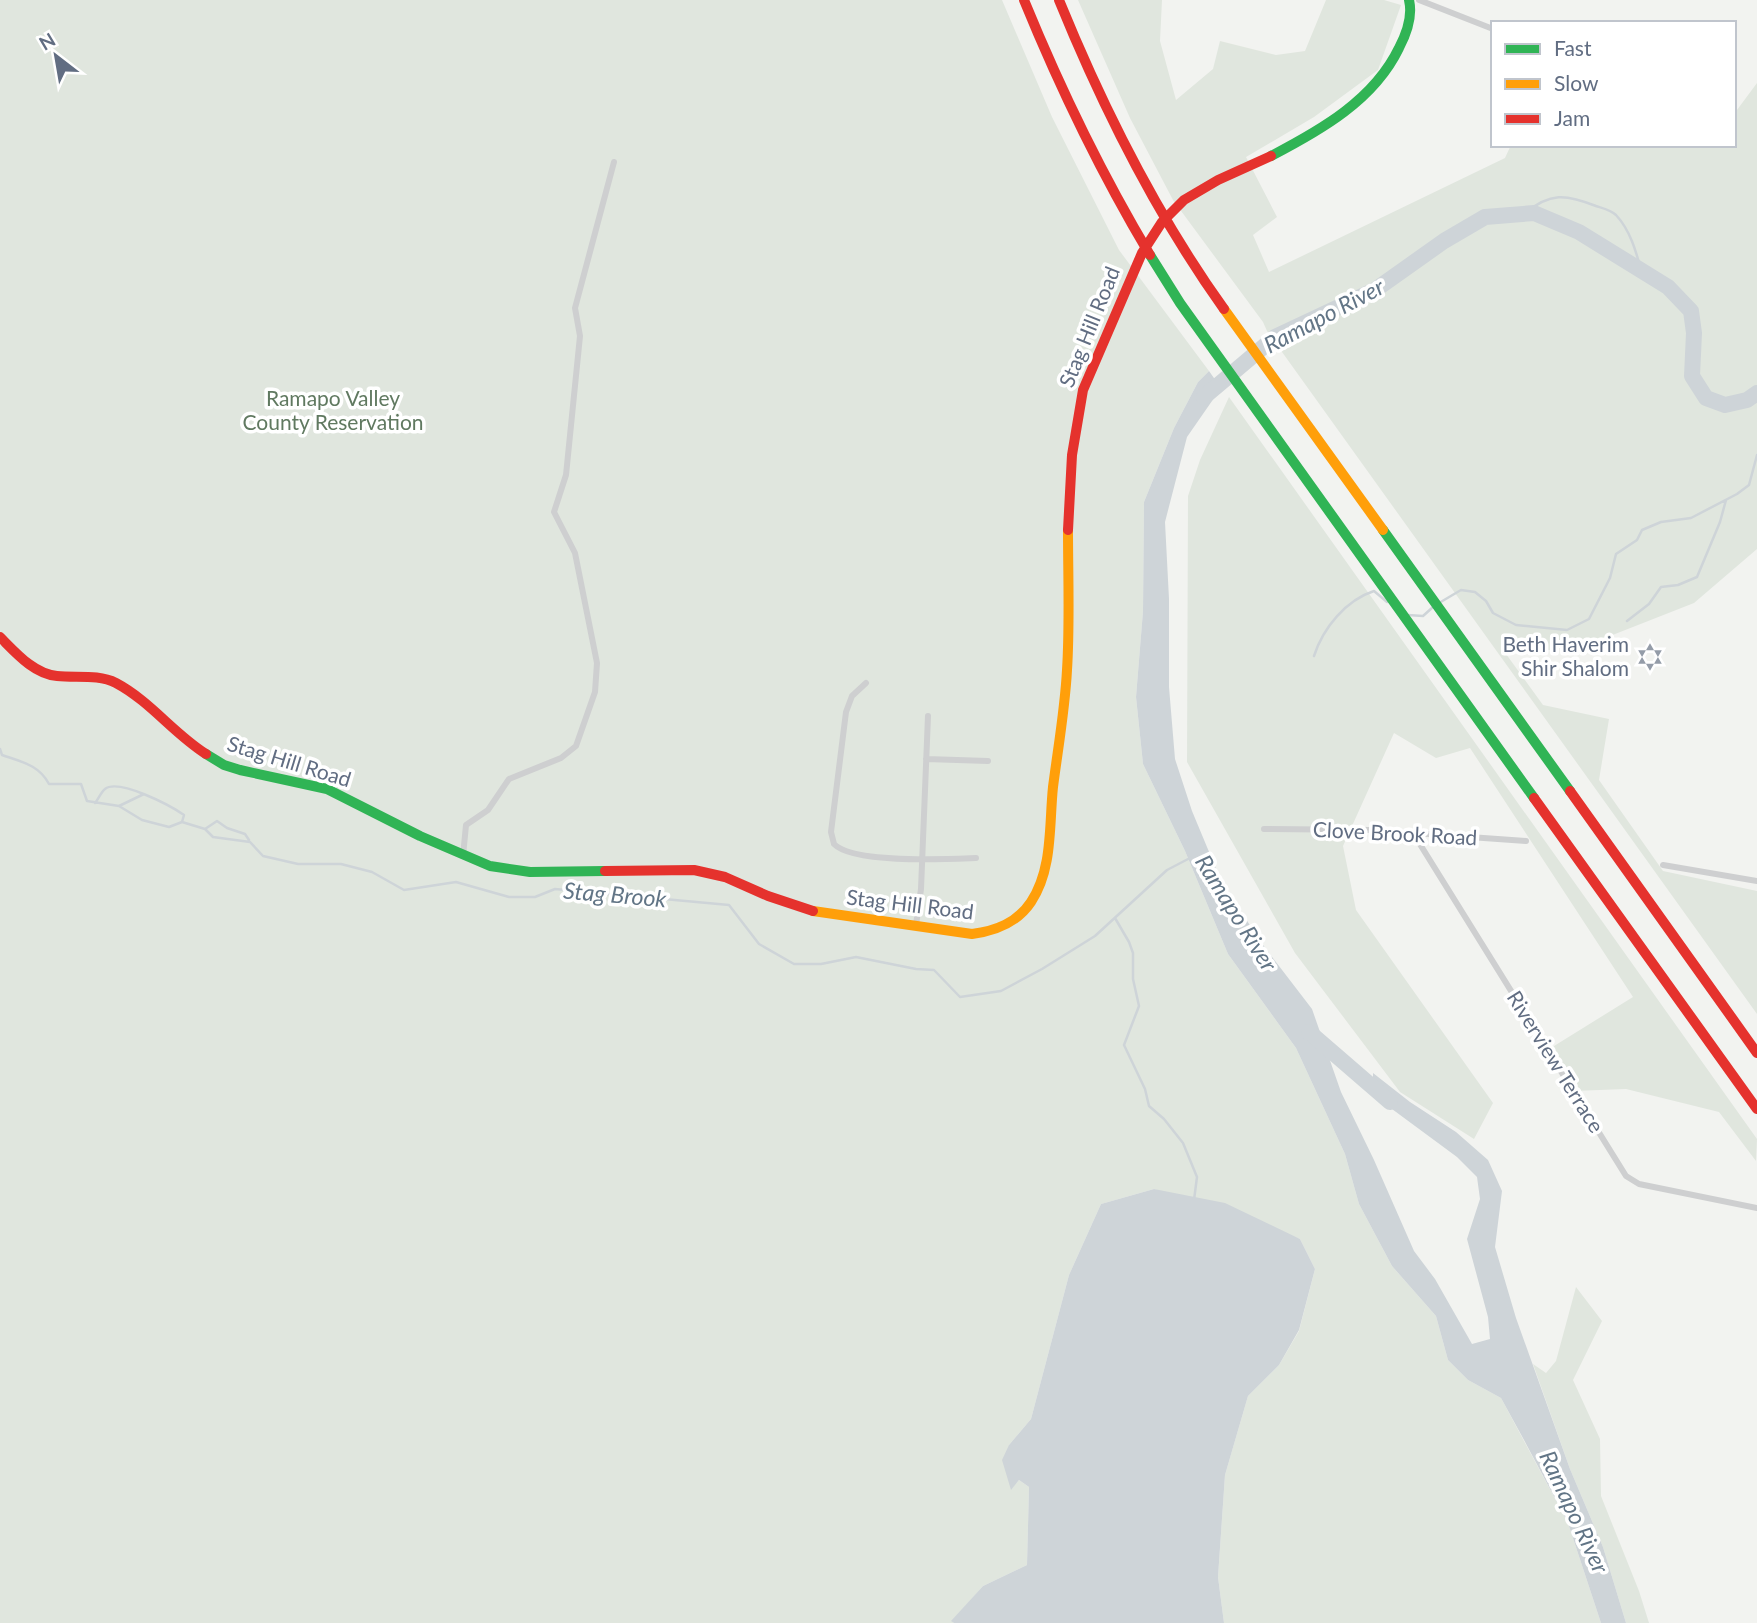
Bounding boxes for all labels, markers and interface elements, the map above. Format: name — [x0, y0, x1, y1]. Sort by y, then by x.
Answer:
north arrow — [21, 21, 91, 91]
legend — [1491, 21, 1736, 147]
text: N — [35, 27, 59, 55]
text: Fast — [1554, 35, 1592, 60]
text: Slow — [1554, 70, 1599, 95]
text: Jam — [1554, 105, 1590, 130]
street label: Stag Hill Road — [1053, 262, 1124, 390]
water label: Ramapo River — [1259, 271, 1389, 358]
park label: Ramapo Valley County Reservation — [242, 385, 424, 434]
place label: Beth Haverim Shir Shalom — [1502, 631, 1629, 680]
synagogue icon: Beth Haverim Shir Shalom — [1635, 642, 1665, 672]
street label: Stag Hill Road — [225, 730, 354, 791]
street label: Clove Brook Road — [1312, 816, 1478, 849]
water label: Ramapo River — [1190, 849, 1284, 977]
water label: Stag Brook — [562, 876, 669, 913]
street label: Stag Hill Road — [845, 883, 975, 924]
street label: Riverview Terrace — [1503, 986, 1610, 1137]
water label: Ramapo River — [1534, 1446, 1616, 1578]

